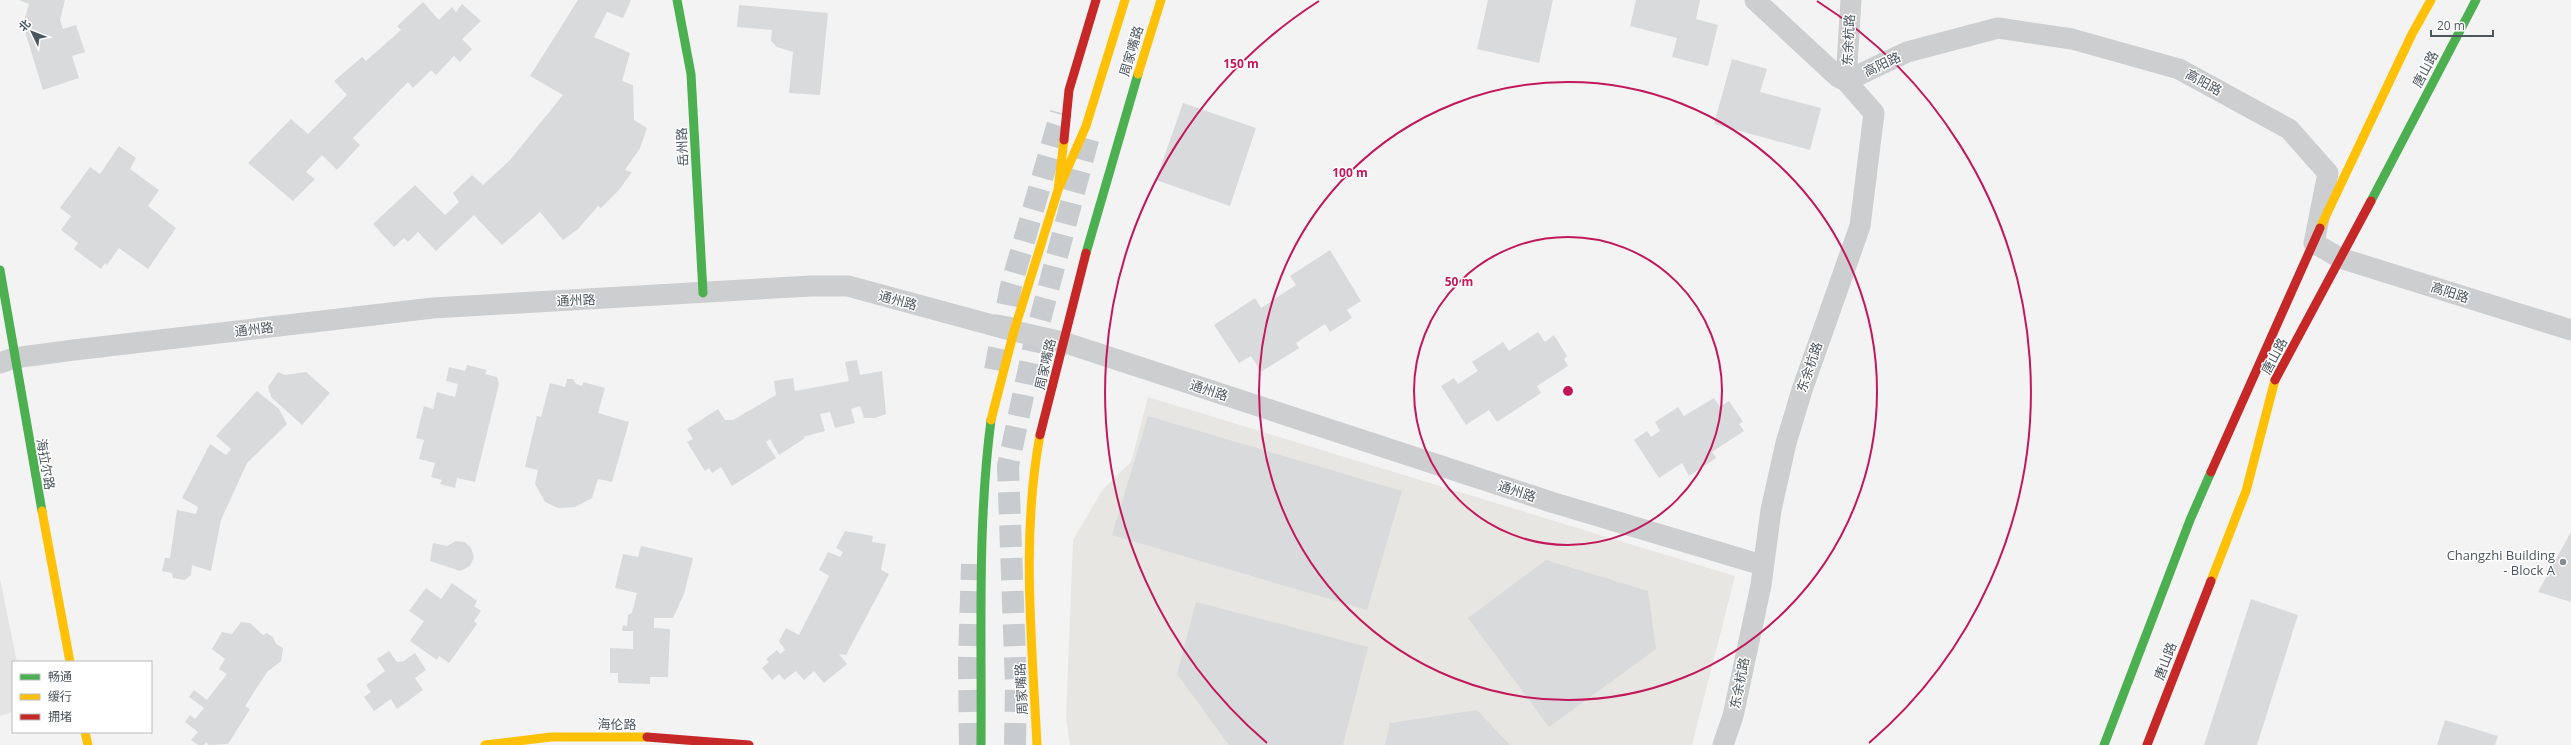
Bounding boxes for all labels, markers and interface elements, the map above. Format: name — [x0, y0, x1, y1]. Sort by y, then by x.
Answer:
north arrow — [12, 12, 52, 52]
scale bar — [2431, 12, 2493, 38]
street label: 东余杭路 — [1838, 14, 1858, 66]
text: 北 — [15, 16, 34, 34]
text: 20 m — [2437, 17, 2465, 34]
street label: 周家嘴路 — [1115, 23, 1147, 79]
street label: 高阳路 — [1861, 48, 1903, 80]
street label: 唐山路 — [2408, 48, 2442, 90]
text: 150 m — [1223, 55, 1259, 72]
street label: 高阳路 — [2183, 65, 2225, 99]
street label: 岳州路 — [672, 127, 692, 167]
text: 100 m — [1332, 164, 1368, 181]
text: 50 m — [1445, 273, 1473, 290]
street label: 高阳路 — [2429, 277, 2471, 307]
street label: 通州路 — [877, 286, 919, 314]
street label: 通州路 — [556, 290, 596, 310]
street label: 通州路 — [234, 318, 274, 340]
street label: 唐山路 — [2257, 335, 2291, 377]
street label: 周家嘴路 — [1030, 337, 1060, 391]
street label: 东余杭路 — [1792, 339, 1826, 395]
street label: 通州路 — [1188, 375, 1230, 405]
centre of rings — [1561, 384, 1575, 398]
street label: 海拉尔路 — [33, 437, 59, 491]
street label: 通州路 — [1496, 476, 1538, 506]
place label: Changzhi Building - Block A — [2447, 546, 2556, 579]
marker: Changzhi Building - Block A — [2558, 557, 2568, 567]
street label: 唐山路 — [2150, 640, 2180, 682]
street label: 东余杭路 — [1725, 656, 1753, 710]
legend — [12, 661, 152, 733]
street label: 周家嘴路 — [1011, 663, 1031, 715]
text: 畅通 — [48, 668, 72, 685]
text: 缓行 — [48, 688, 72, 705]
text: 拥堵 — [48, 708, 72, 725]
street label: 海伦路 — [597, 715, 637, 733]

